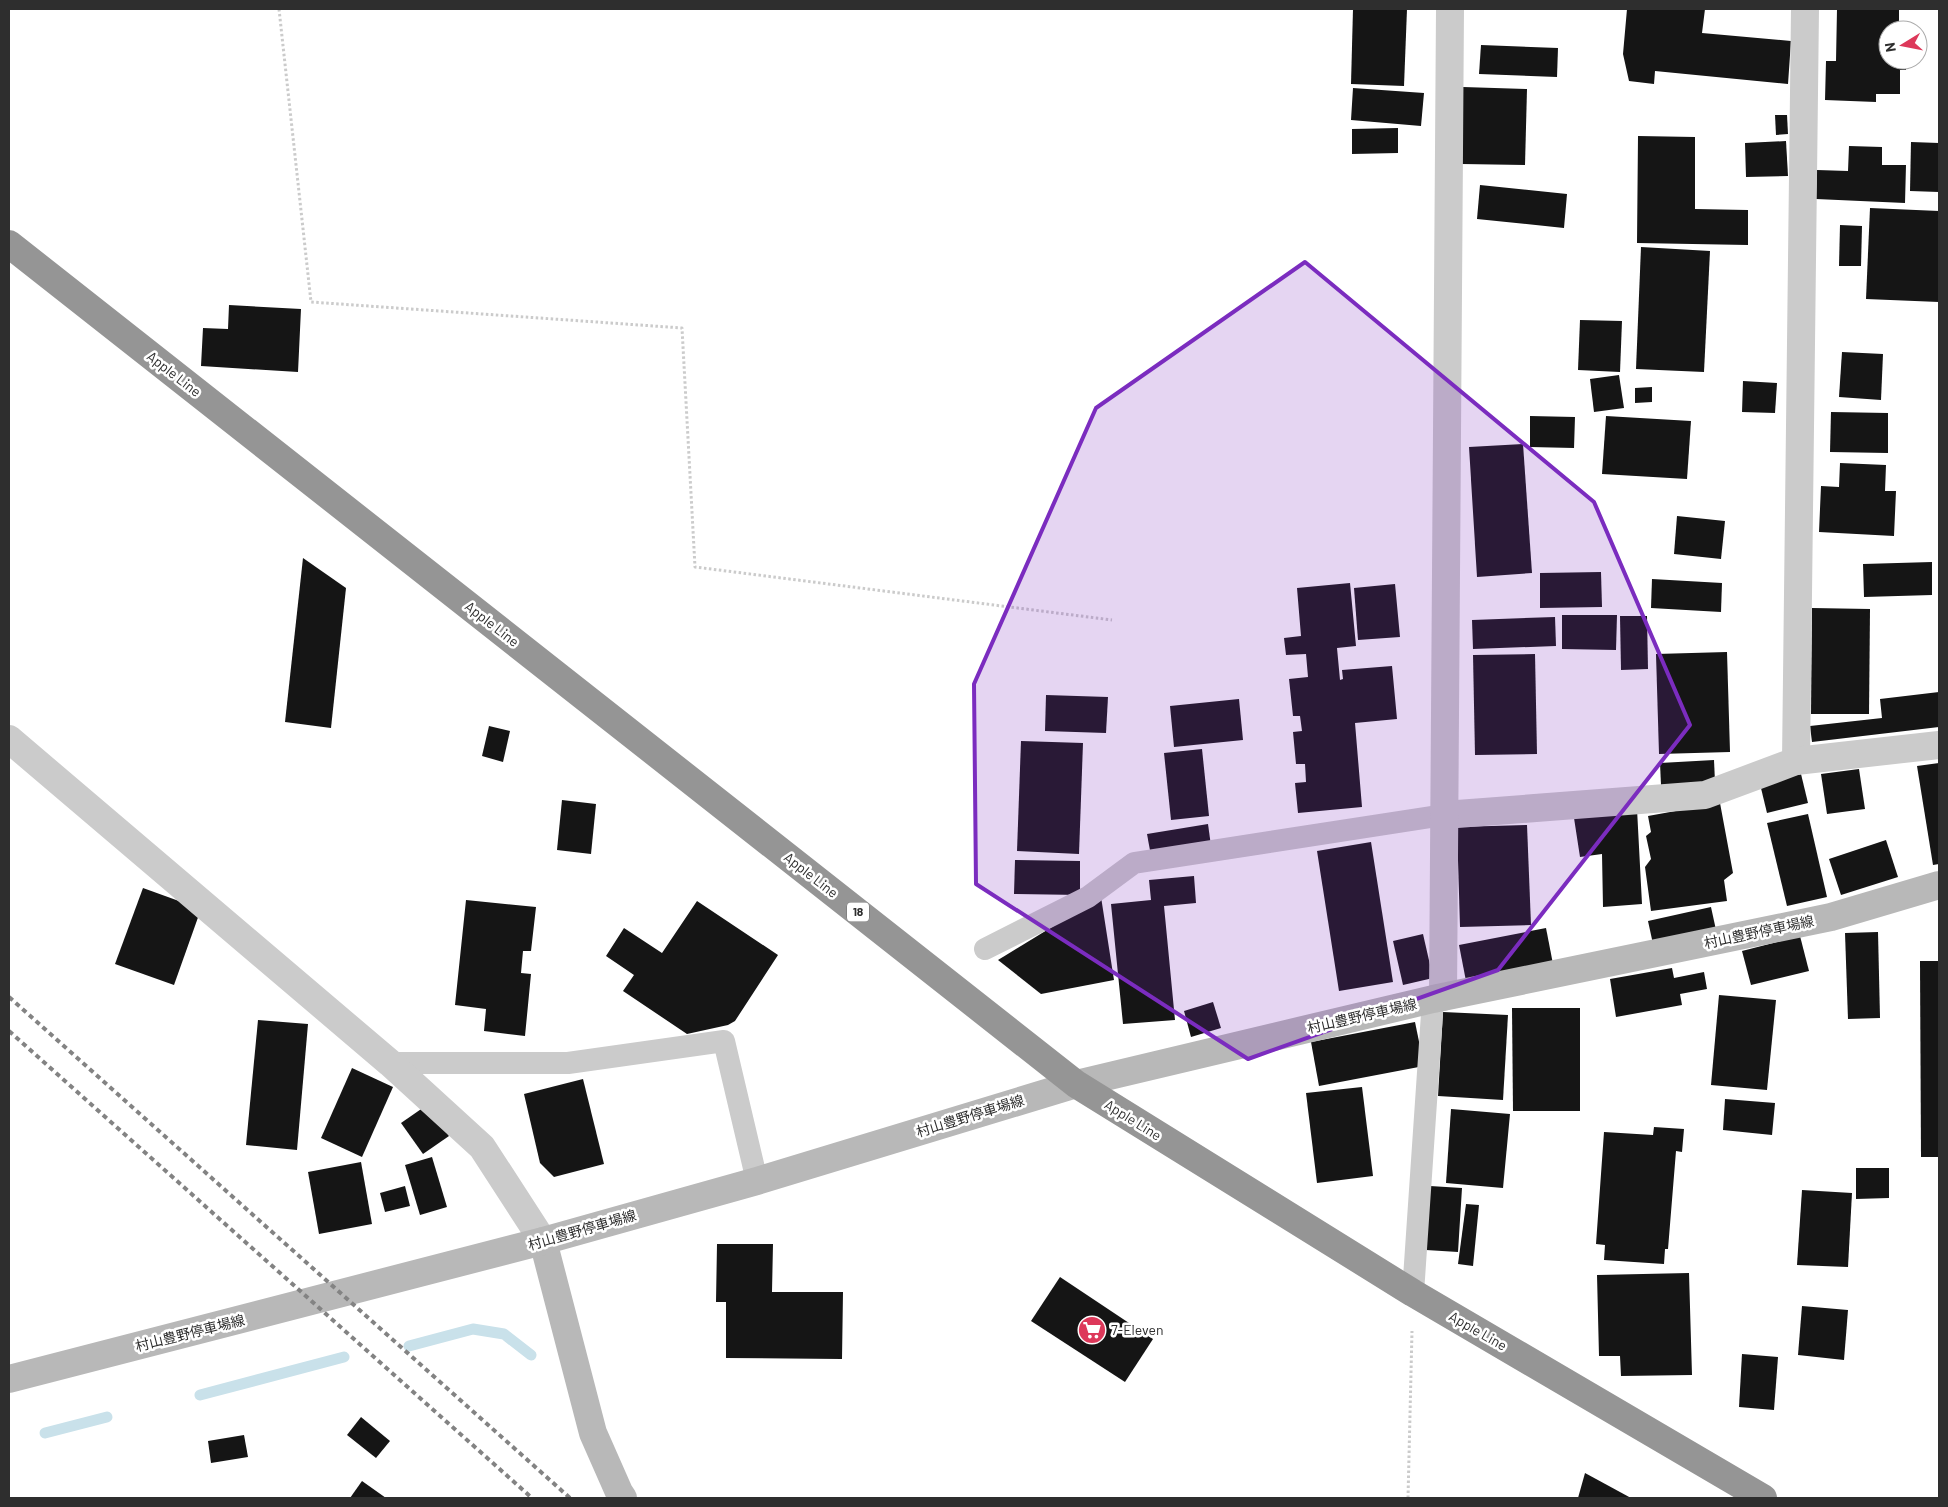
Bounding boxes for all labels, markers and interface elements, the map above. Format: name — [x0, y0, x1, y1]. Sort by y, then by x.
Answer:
north arrow — [1878, 20, 1928, 70]
text: N — [1881, 41, 1899, 53]
street label: Apple Line — [144, 347, 205, 400]
street label: Apple Line — [462, 597, 523, 650]
street label: Apple Line — [781, 848, 842, 901]
road number: 18 — [847, 902, 869, 922]
street label: 村山豊野停車場線 — [1702, 912, 1815, 951]
street label: 村山豊野停車場線 — [1305, 995, 1418, 1036]
street label: 村山豊野停車場線 — [914, 1091, 1026, 1140]
street label: Apple Line — [1102, 1095, 1165, 1144]
street label: 村山豊野停車場線 — [526, 1206, 638, 1253]
street label: Apple Line — [1446, 1307, 1510, 1354]
street label: 村山豊野停車場線 — [133, 1311, 246, 1354]
supermarket icon: 7-Eleven — [1077, 1315, 1107, 1345]
place label: 7-Eleven — [1111, 1321, 1164, 1338]

